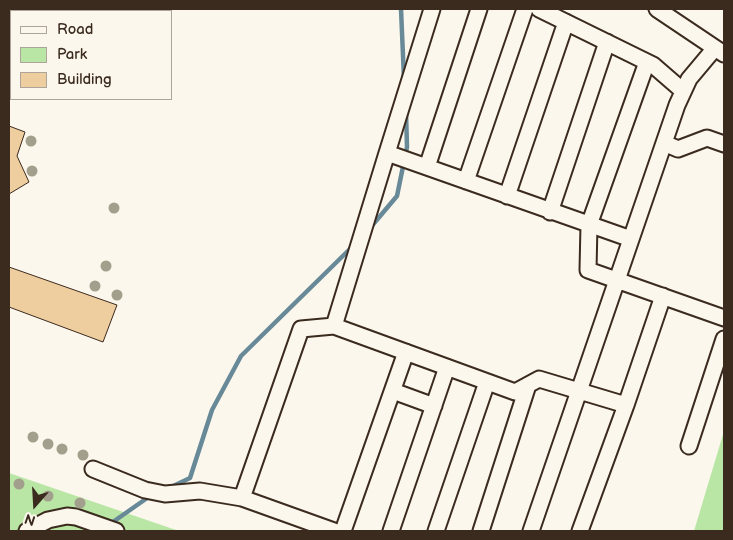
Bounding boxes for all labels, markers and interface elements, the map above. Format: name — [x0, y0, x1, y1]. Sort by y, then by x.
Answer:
legend — [10, 10, 172, 100]
text: Road — [57, 20, 93, 39]
text: Park — [57, 45, 87, 64]
text: Building — [57, 70, 112, 89]
north arrow — [10, 480, 60, 530]
text: N — [22, 510, 38, 529]

